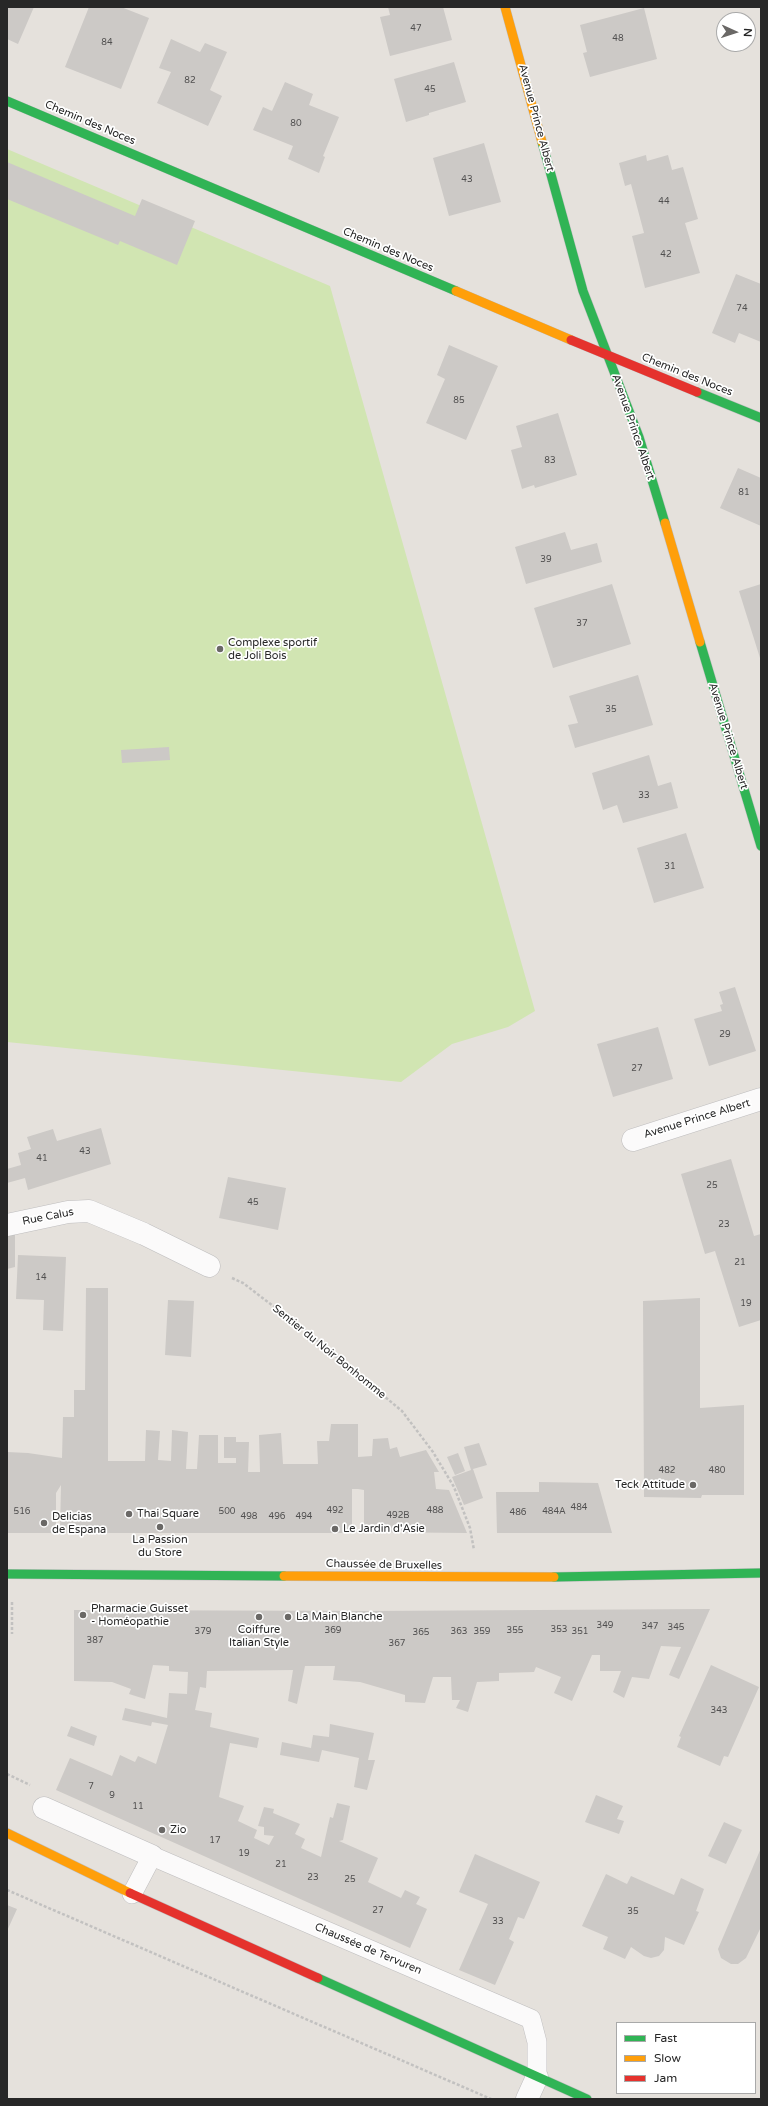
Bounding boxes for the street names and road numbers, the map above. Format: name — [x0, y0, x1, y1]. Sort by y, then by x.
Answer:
street label: Avenue Prince Albert — [515, 63, 557, 173]
street label: Chemin des Noces — [43, 98, 137, 148]
street label: Chemin des Noces — [341, 225, 435, 275]
street label: Chemin des Noces — [640, 351, 734, 399]
street label: Avenue Prince Albert — [609, 373, 657, 481]
street label: Avenue Prince Albert — [706, 681, 750, 791]
street label: Avenue Prince Albert — [642, 1097, 752, 1141]
street label: Rue Calus — [21, 1206, 75, 1228]
street label: Sentier du Noir Bonhomme — [270, 1302, 388, 1402]
street label: Chaussée de Bruxelles — [326, 1557, 442, 1573]
street label: Chaussée de Tervuren — [312, 1920, 424, 1978]

